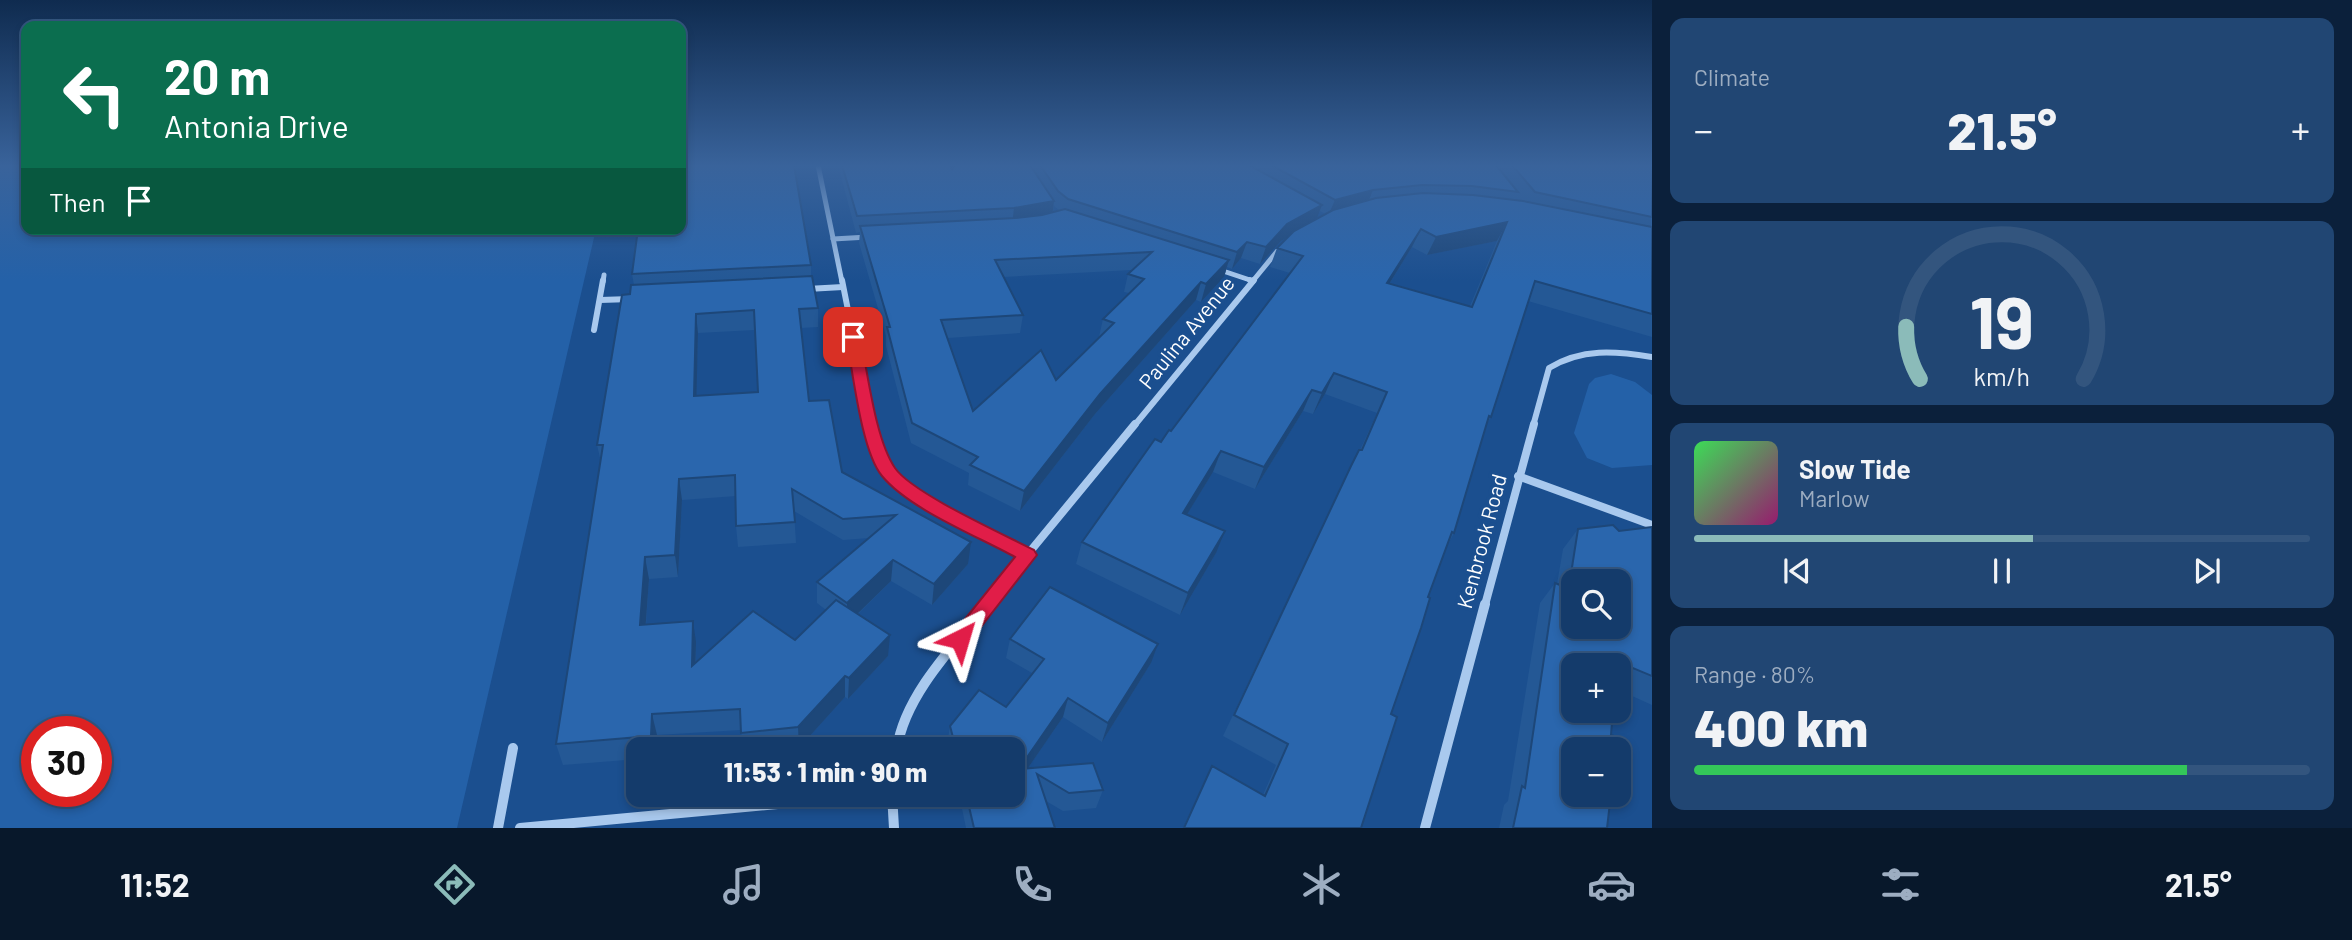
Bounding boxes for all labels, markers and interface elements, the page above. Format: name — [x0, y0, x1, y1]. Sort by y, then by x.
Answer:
text: 20 m — [164, 46, 270, 105]
icon: left — [49, 49, 140, 140]
text: Climate — [1694, 63, 1770, 91]
text: 21.5° — [1947, 98, 2057, 160]
text: Antonia Drive — [164, 106, 349, 144]
text: − — [1694, 106, 1713, 152]
text: + — [2291, 106, 2310, 152]
icon: arrive — [120, 182, 158, 220]
text: Then — [49, 186, 106, 217]
street label: Paulina Avenue — [1133, 271, 1239, 393]
text: 19 — [1970, 276, 2034, 364]
pin — [823, 307, 883, 367]
icon: arrive — [834, 318, 872, 356]
text: km/h — [1974, 361, 2030, 391]
text: Slow Tide — [1799, 453, 1911, 484]
street label: Kenbrook Road — [1451, 471, 1511, 611]
text: Marlow — [1799, 484, 1870, 512]
icon: previous — [1778, 552, 1816, 590]
icon: pause — [1983, 552, 2021, 590]
icon: next — [2188, 552, 2226, 590]
map controls — [1561, 569, 1631, 807]
button: search — [1561, 569, 1631, 639]
position arrow — [923, 602, 997, 676]
button: + — [1561, 653, 1631, 723]
text: Range · 80% — [1694, 660, 1815, 688]
text: 400 km — [1694, 695, 1868, 757]
speed limit sign: 30 — [21, 716, 112, 807]
button: − — [1561, 737, 1631, 807]
text: 11:53 · 1 min · 90 m — [724, 756, 927, 787]
icon: directions — [430, 860, 479, 909]
icon: music — [719, 860, 768, 909]
icon: phone — [1008, 860, 1057, 909]
icon: climate — [1297, 860, 1346, 909]
icon: car — [1587, 860, 1636, 909]
icon: filters — [1876, 860, 1925, 909]
text: 11:52 — [120, 865, 190, 903]
text: 21.5° — [2165, 865, 2232, 903]

